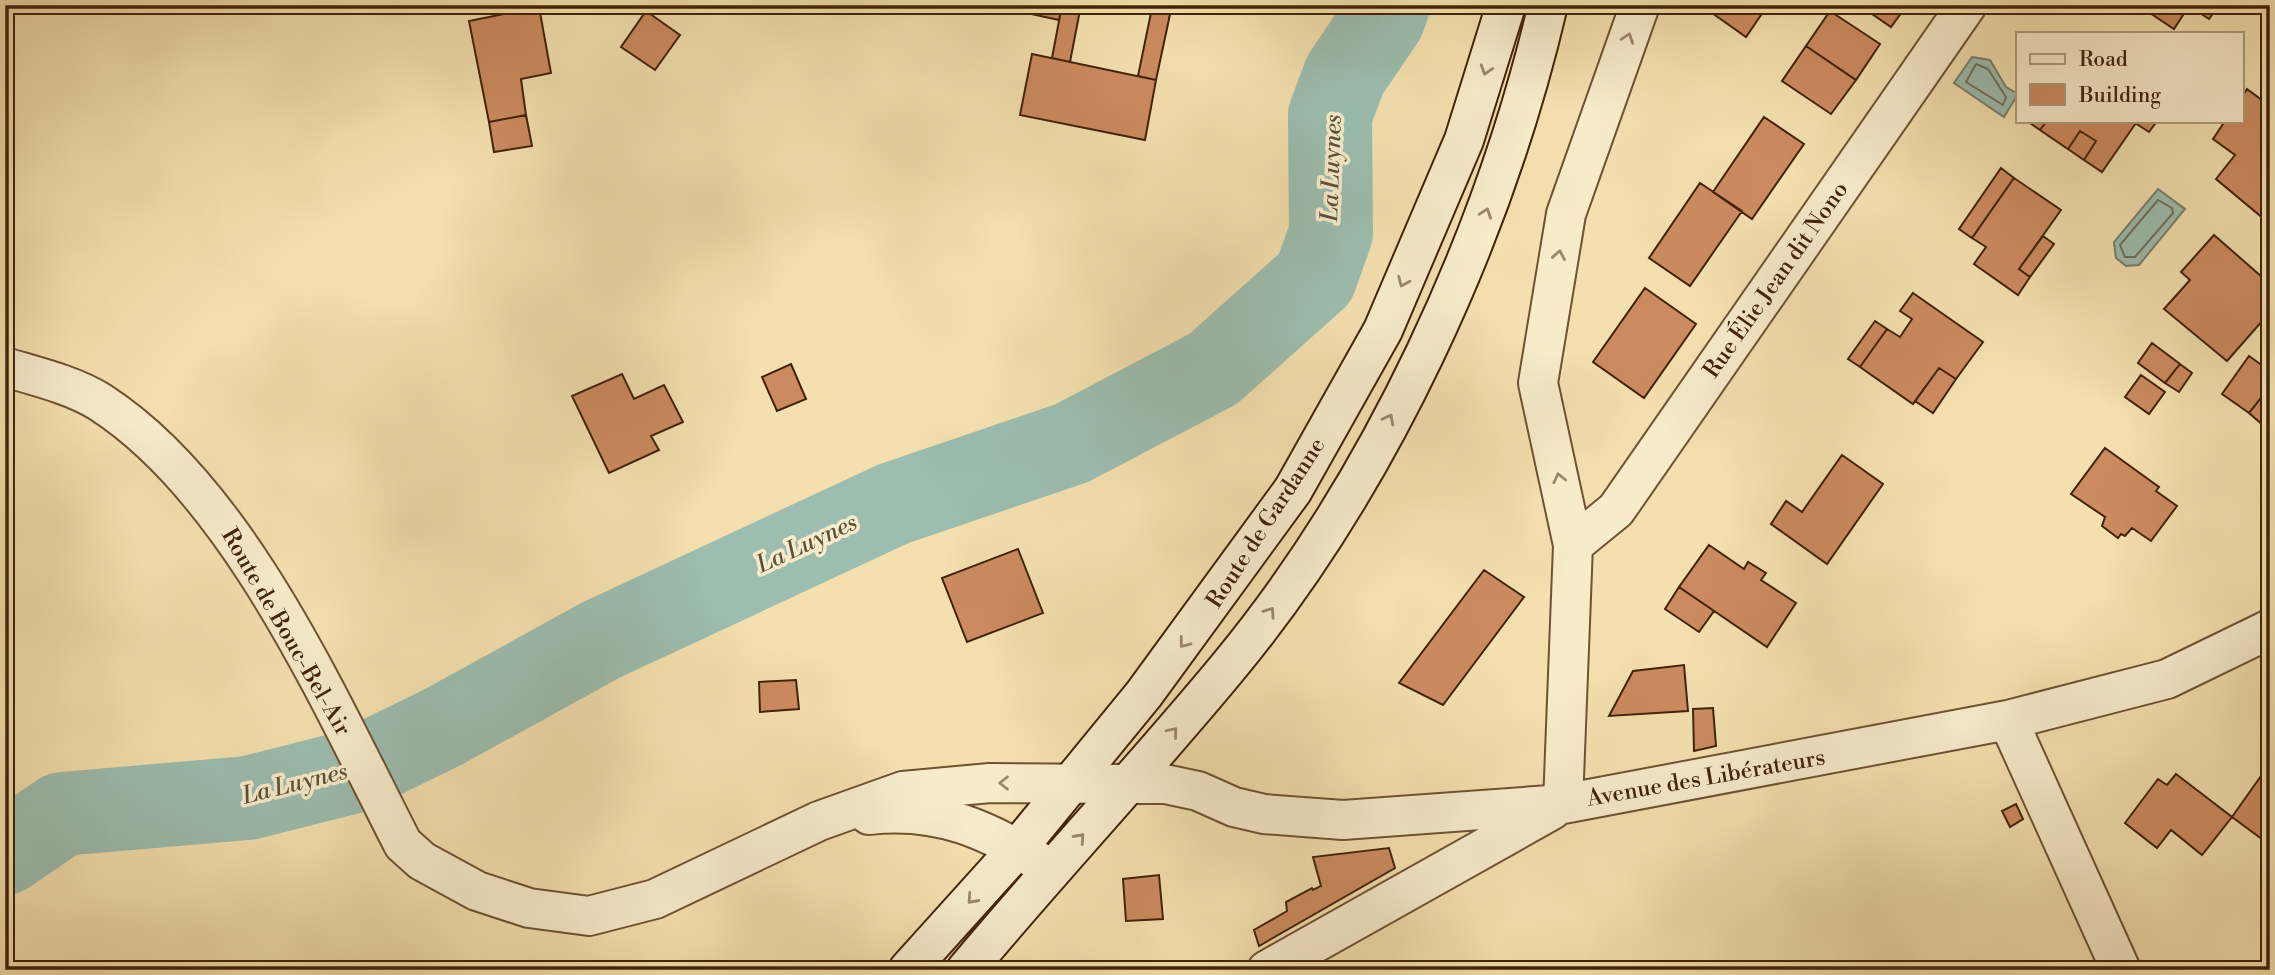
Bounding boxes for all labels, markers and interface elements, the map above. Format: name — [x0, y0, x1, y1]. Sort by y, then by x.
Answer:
legend — [2016, 32, 2244, 122]
one-way arrow — [1620, 33, 1634, 45]
text: Road — [2079, 47, 2128, 73]
one-way arrow — [1479, 64, 1494, 76]
text: Building — [2078, 83, 2161, 109]
water label: La Luynes — [1315, 114, 1349, 223]
street label: Rue Élie Jean dit Nono — [1696, 175, 1854, 384]
one-way arrow — [1477, 208, 1491, 220]
one-way arrow — [1551, 249, 1566, 260]
one-way arrow — [1397, 275, 1411, 287]
one-way arrow — [1381, 414, 1395, 426]
street label: Route de Gardanne — [1200, 433, 1332, 613]
one-way arrow — [1552, 472, 1567, 484]
water label: La Luynes — [751, 508, 862, 581]
street label: Route de Bouc-Bel-Air — [215, 523, 357, 741]
one-way arrow — [1261, 607, 1274, 620]
one-way arrow — [1179, 635, 1192, 648]
one-way arrow — [1164, 727, 1177, 739]
street label: Avenue des Libérateurs — [1584, 743, 1827, 813]
water label: La Luynes — [238, 756, 351, 812]
one-way arrow — [998, 776, 1009, 791]
one-way arrow — [1071, 833, 1084, 846]
one-way arrow — [968, 891, 981, 904]

